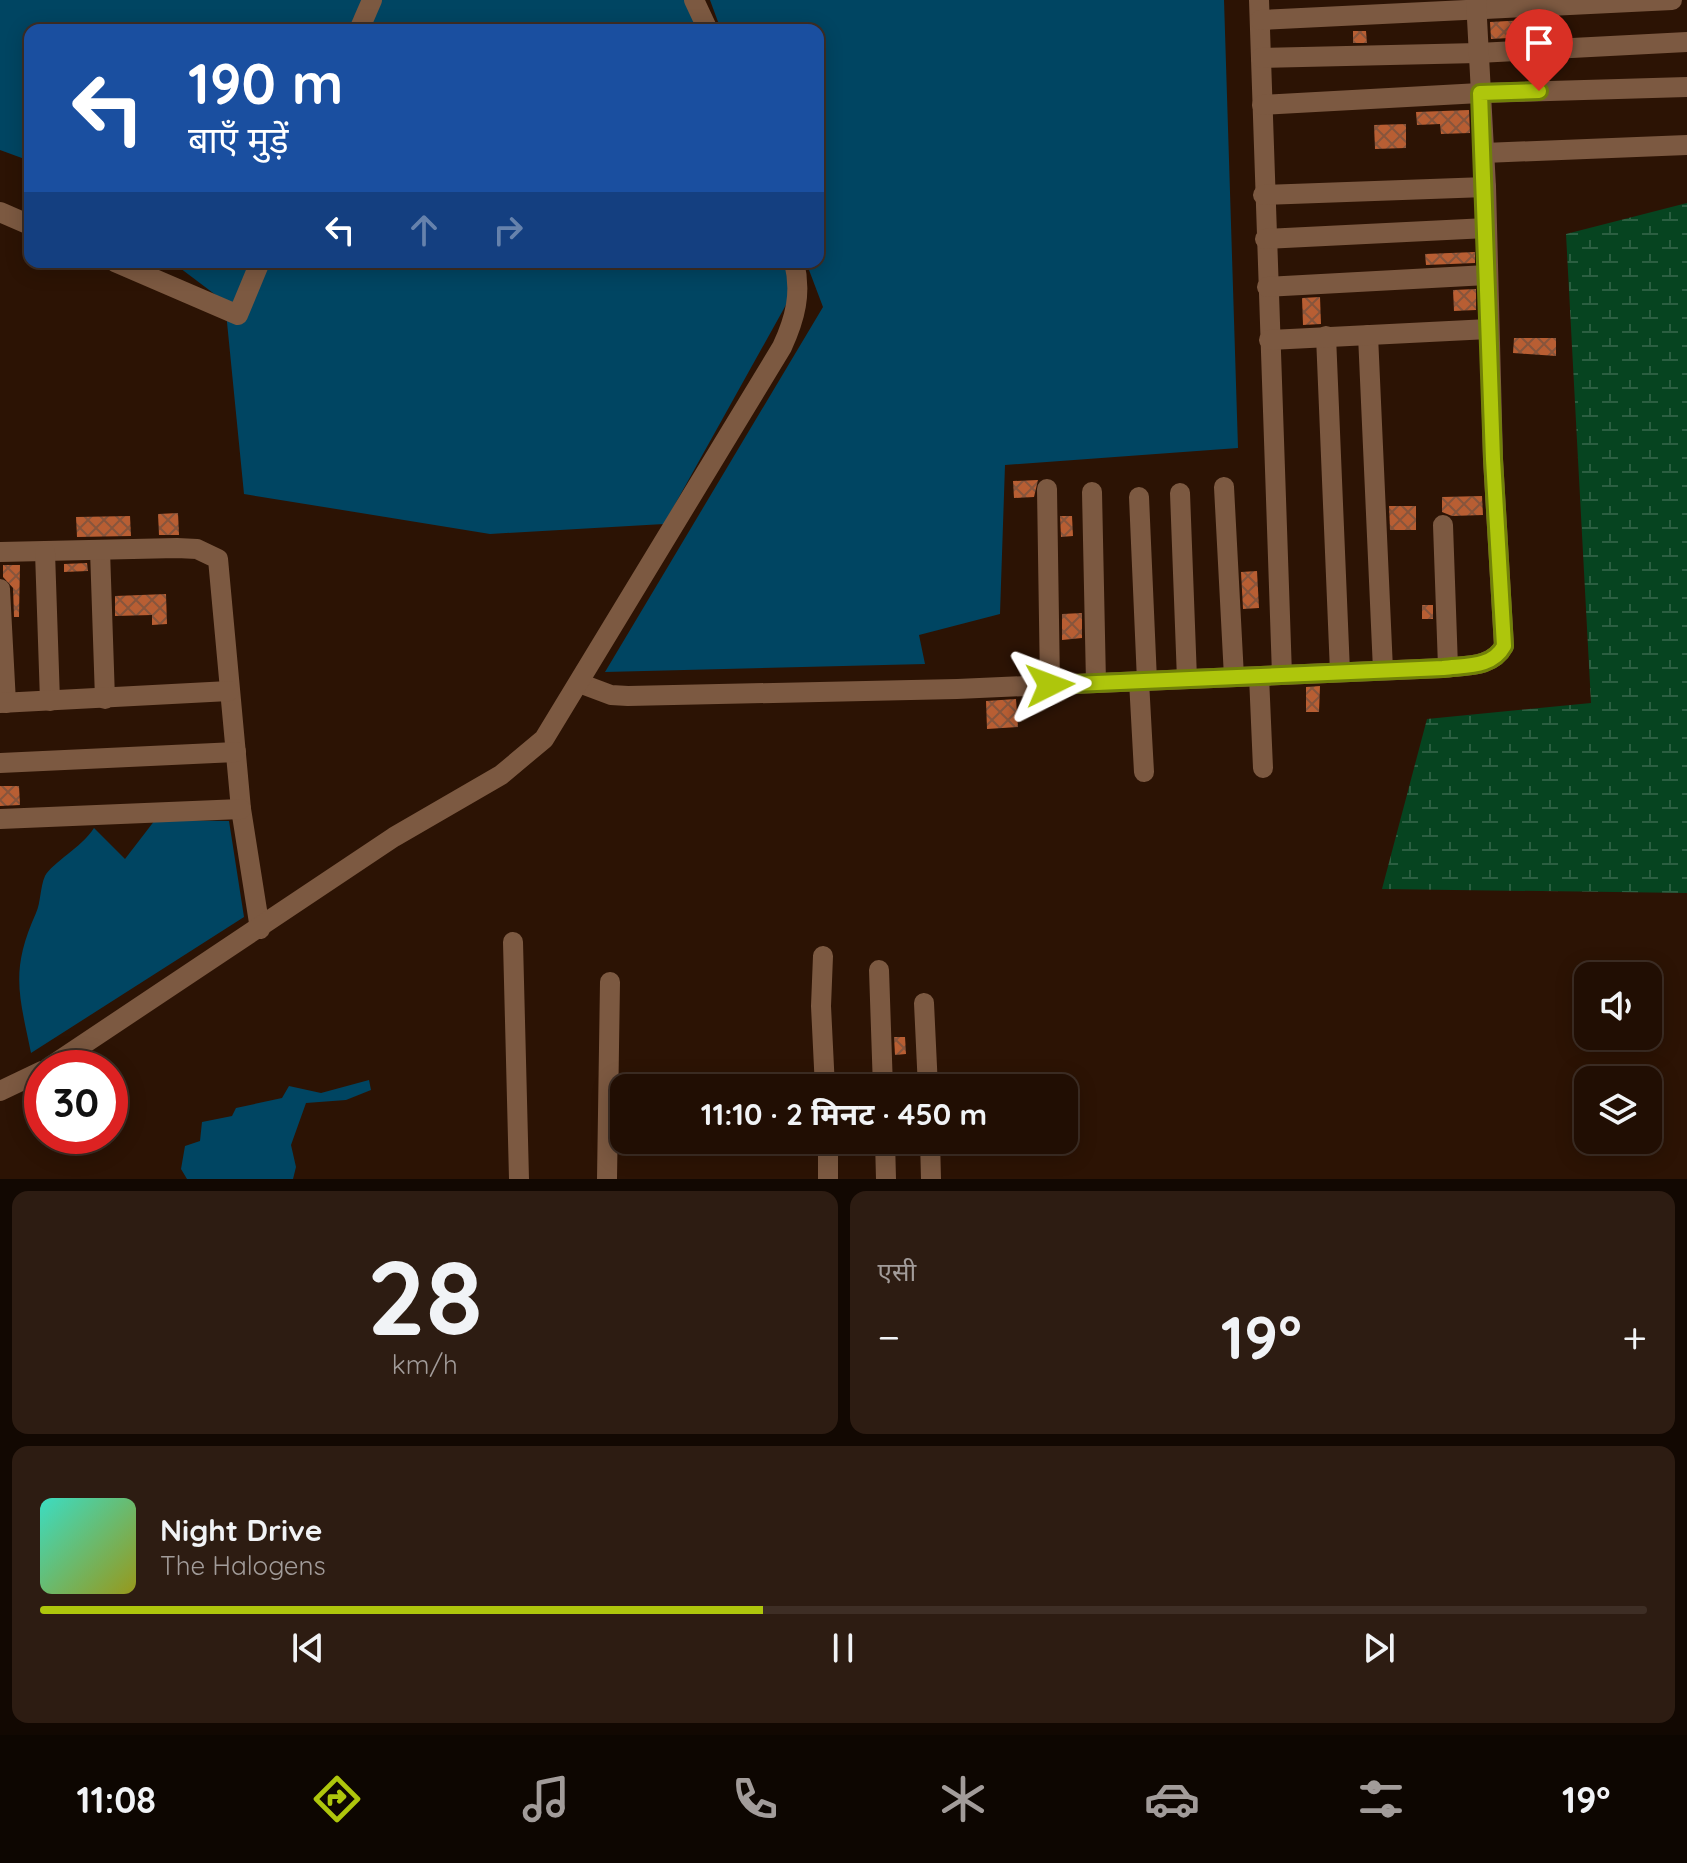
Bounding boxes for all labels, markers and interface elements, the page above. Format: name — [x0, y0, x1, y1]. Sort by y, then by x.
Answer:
pin — [1505, 9, 1573, 91]
icon: arrive — [1517, 21, 1561, 65]
text: 190 m — [188, 48, 343, 118]
icon: left — [56, 56, 160, 160]
text: बाएँ मुड़ें — [188, 117, 288, 162]
icon: left — [318, 208, 362, 252]
icon: ahead — [402, 208, 446, 252]
icon: right — [486, 208, 530, 252]
position arrow — [1008, 643, 1092, 727]
map controls — [1574, 962, 1662, 1154]
button: sound — [1574, 962, 1662, 1050]
speed limit sign: 30 — [24, 1050, 128, 1154]
button: layers — [1574, 1066, 1662, 1154]
text: 11:10 · 2 मिनट · 450 m — [701, 1095, 987, 1133]
text: 28 — [367, 1231, 483, 1361]
text: एसी — [878, 1255, 916, 1288]
text: 19° — [1221, 1299, 1302, 1374]
text: − — [878, 1309, 900, 1364]
text: + — [1622, 1309, 1647, 1364]
text: km/h — [392, 1348, 458, 1381]
text: Night Drive — [160, 1511, 322, 1549]
text: The Halogens — [160, 1549, 326, 1582]
icon: previous — [286, 1626, 330, 1670]
icon: pause — [821, 1626, 865, 1670]
icon: next — [1357, 1626, 1401, 1670]
icon: directions — [309, 1771, 365, 1827]
icon: music — [518, 1771, 574, 1827]
icon: phone — [727, 1771, 783, 1827]
icon: climate — [935, 1771, 991, 1827]
icon: car — [1144, 1771, 1200, 1827]
icon: filters — [1353, 1771, 1409, 1827]
text: 11:08 — [76, 1777, 156, 1822]
text: 19° — [1562, 1777, 1610, 1822]

